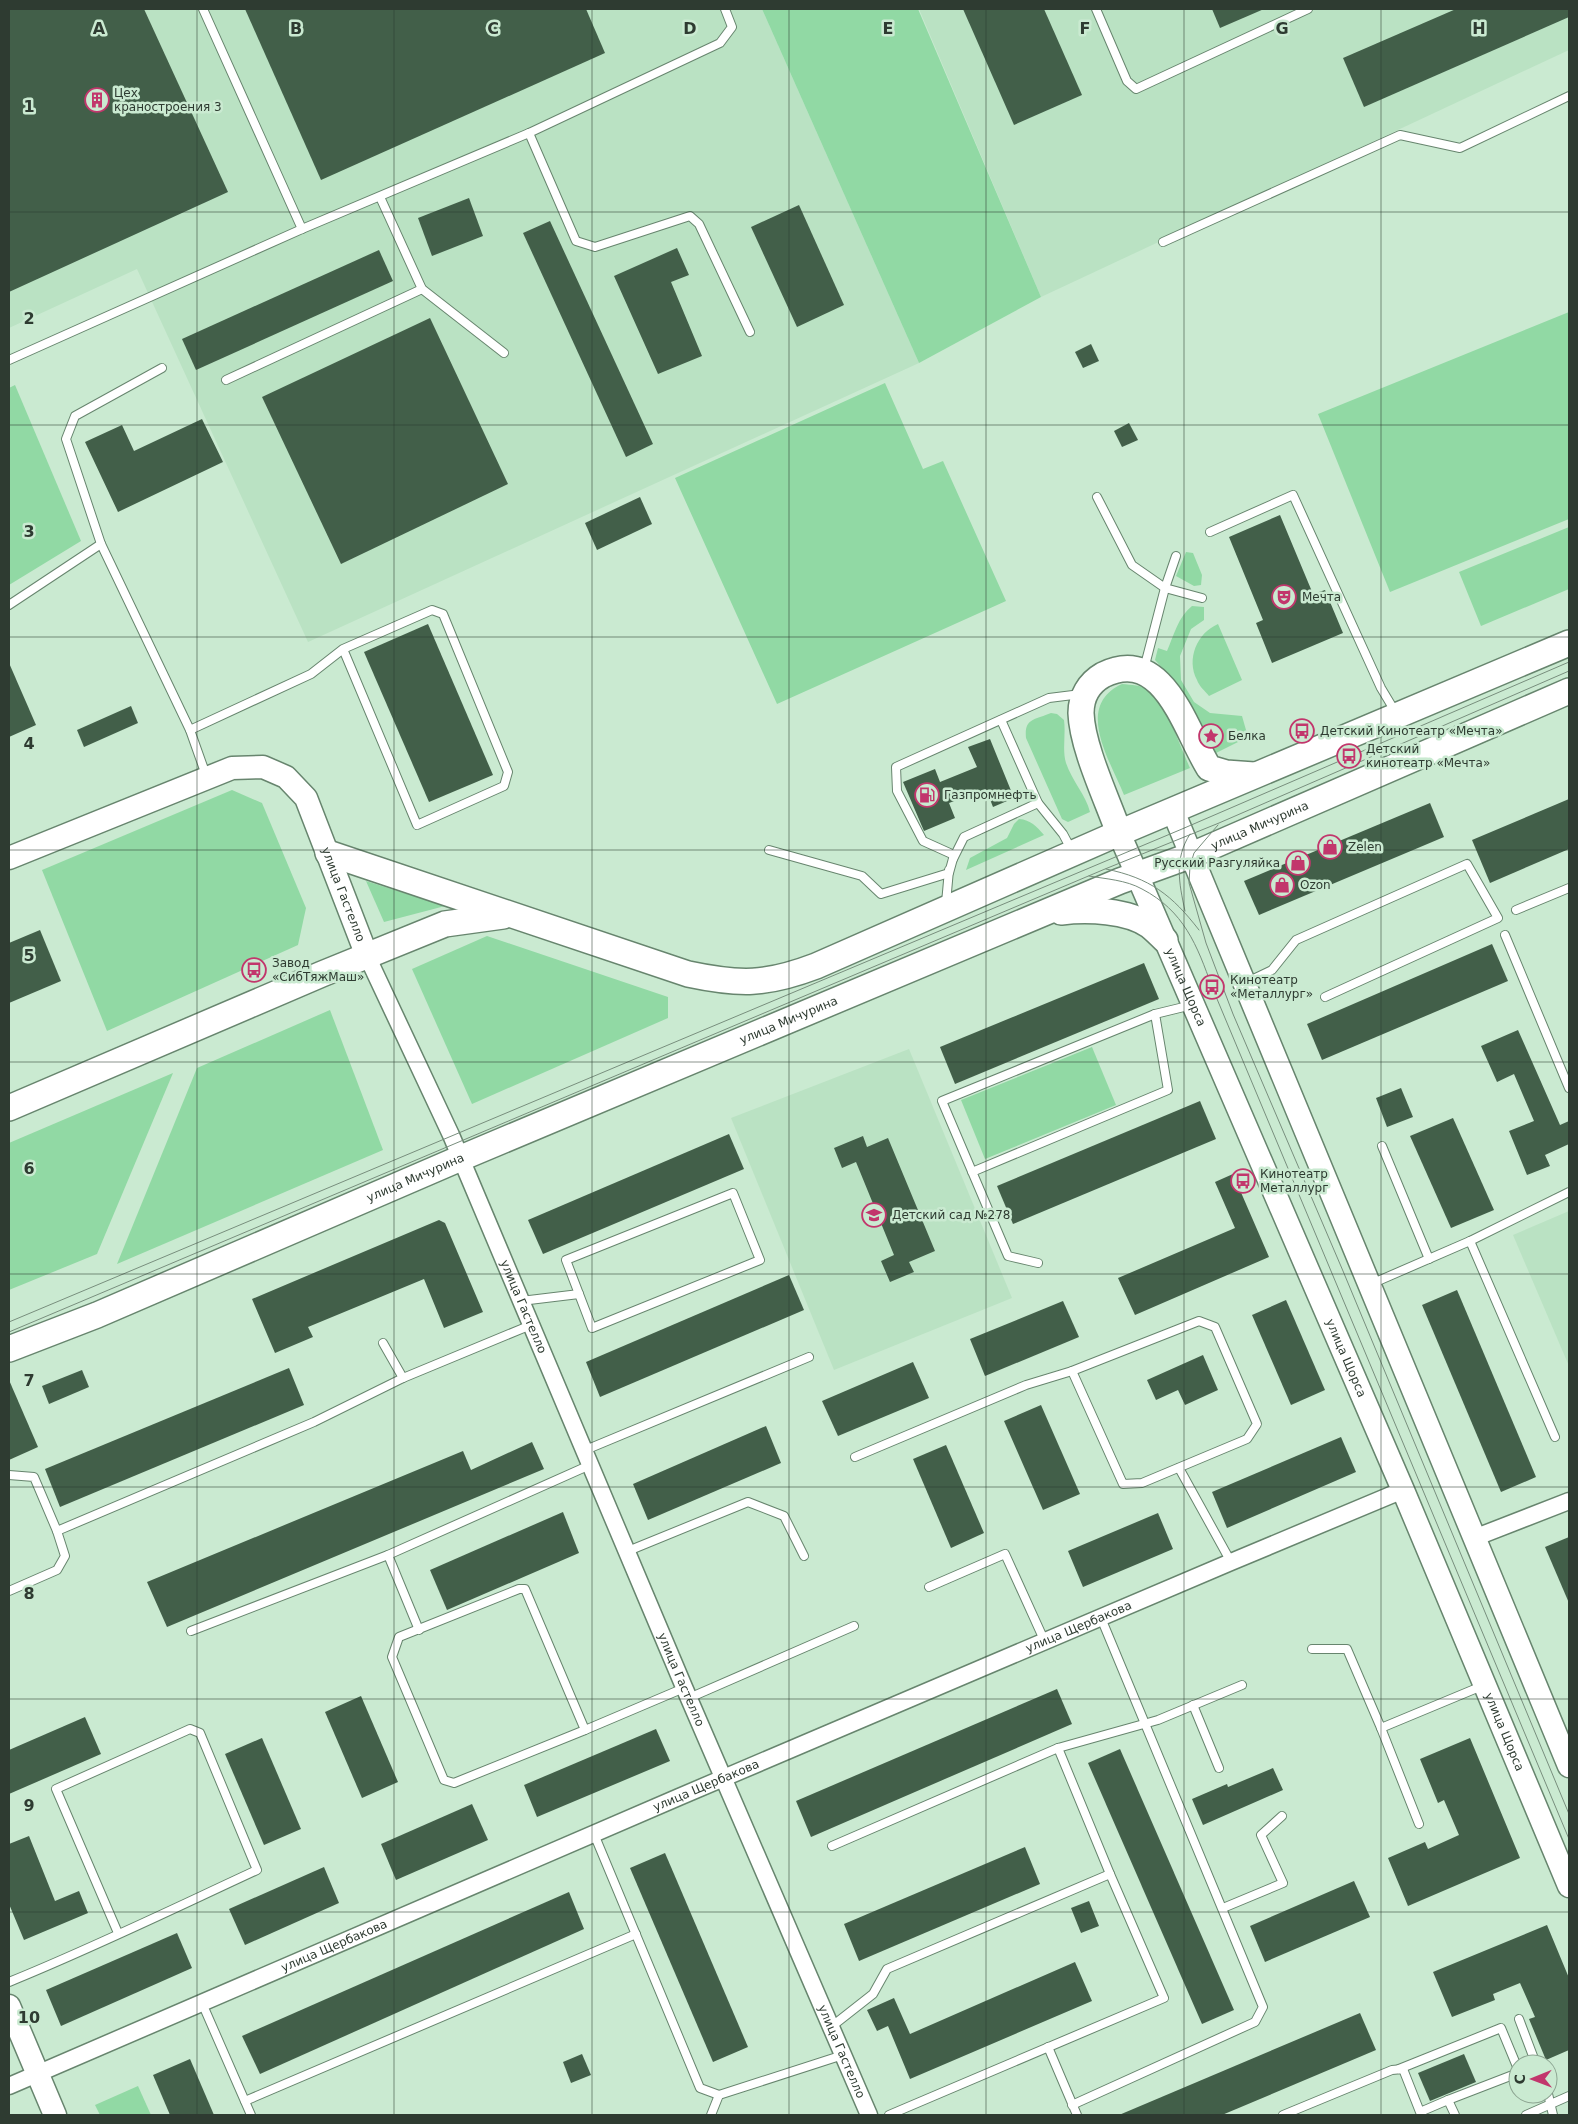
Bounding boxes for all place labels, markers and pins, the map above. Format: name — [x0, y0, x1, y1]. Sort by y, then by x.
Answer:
place label: Цех краностроения 3 — [114, 86, 222, 114]
building icon: Цех краностроения 3 — [84, 87, 110, 113]
theatre icon: Мечта — [1271, 584, 1297, 610]
place label: Мечта — [1302, 590, 1341, 604]
bus stop icon: Детский Кинотеатр «Мечта» — [1289, 718, 1315, 744]
place icon: Белка — [1198, 723, 1224, 749]
place label: Детский Кинотеатр «Мечта» — [1320, 724, 1503, 738]
place label: Белка — [1228, 729, 1266, 743]
place label: Детский кинотеатр «Мечта» — [1366, 742, 1490, 770]
bus stop icon: Детский кинотеатр «Мечта» — [1336, 743, 1362, 769]
fuel station icon: Газпромнефть — [914, 782, 940, 808]
place label: Газпромнефть — [944, 788, 1036, 802]
shop icon: Zelen — [1317, 834, 1343, 860]
place label: Zelen — [1348, 840, 1382, 854]
shop icon: Русский Разгуляйка — [1285, 850, 1311, 876]
place label: Русский Разгуляйка — [1154, 856, 1280, 870]
shop icon: Ozon — [1269, 872, 1295, 898]
place label: Ozon — [1300, 878, 1331, 892]
place label: Завод «СибТяжМаш» — [272, 956, 364, 984]
bus stop icon: Завод «СибТяжМаш» — [241, 957, 267, 983]
place label: Кинотеатр «Металлург» — [1230, 973, 1313, 1001]
bus stop icon: Кинотеатр «Металлург» — [1199, 974, 1225, 1000]
place label: Кинотеатр Металлург — [1260, 1167, 1328, 1195]
bus stop icon: Кинотеатр Металлург — [1230, 1168, 1256, 1194]
school or university icon: Детский сад №278 — [861, 1202, 887, 1228]
place label: Детский сад №278 — [892, 1208, 1010, 1222]

